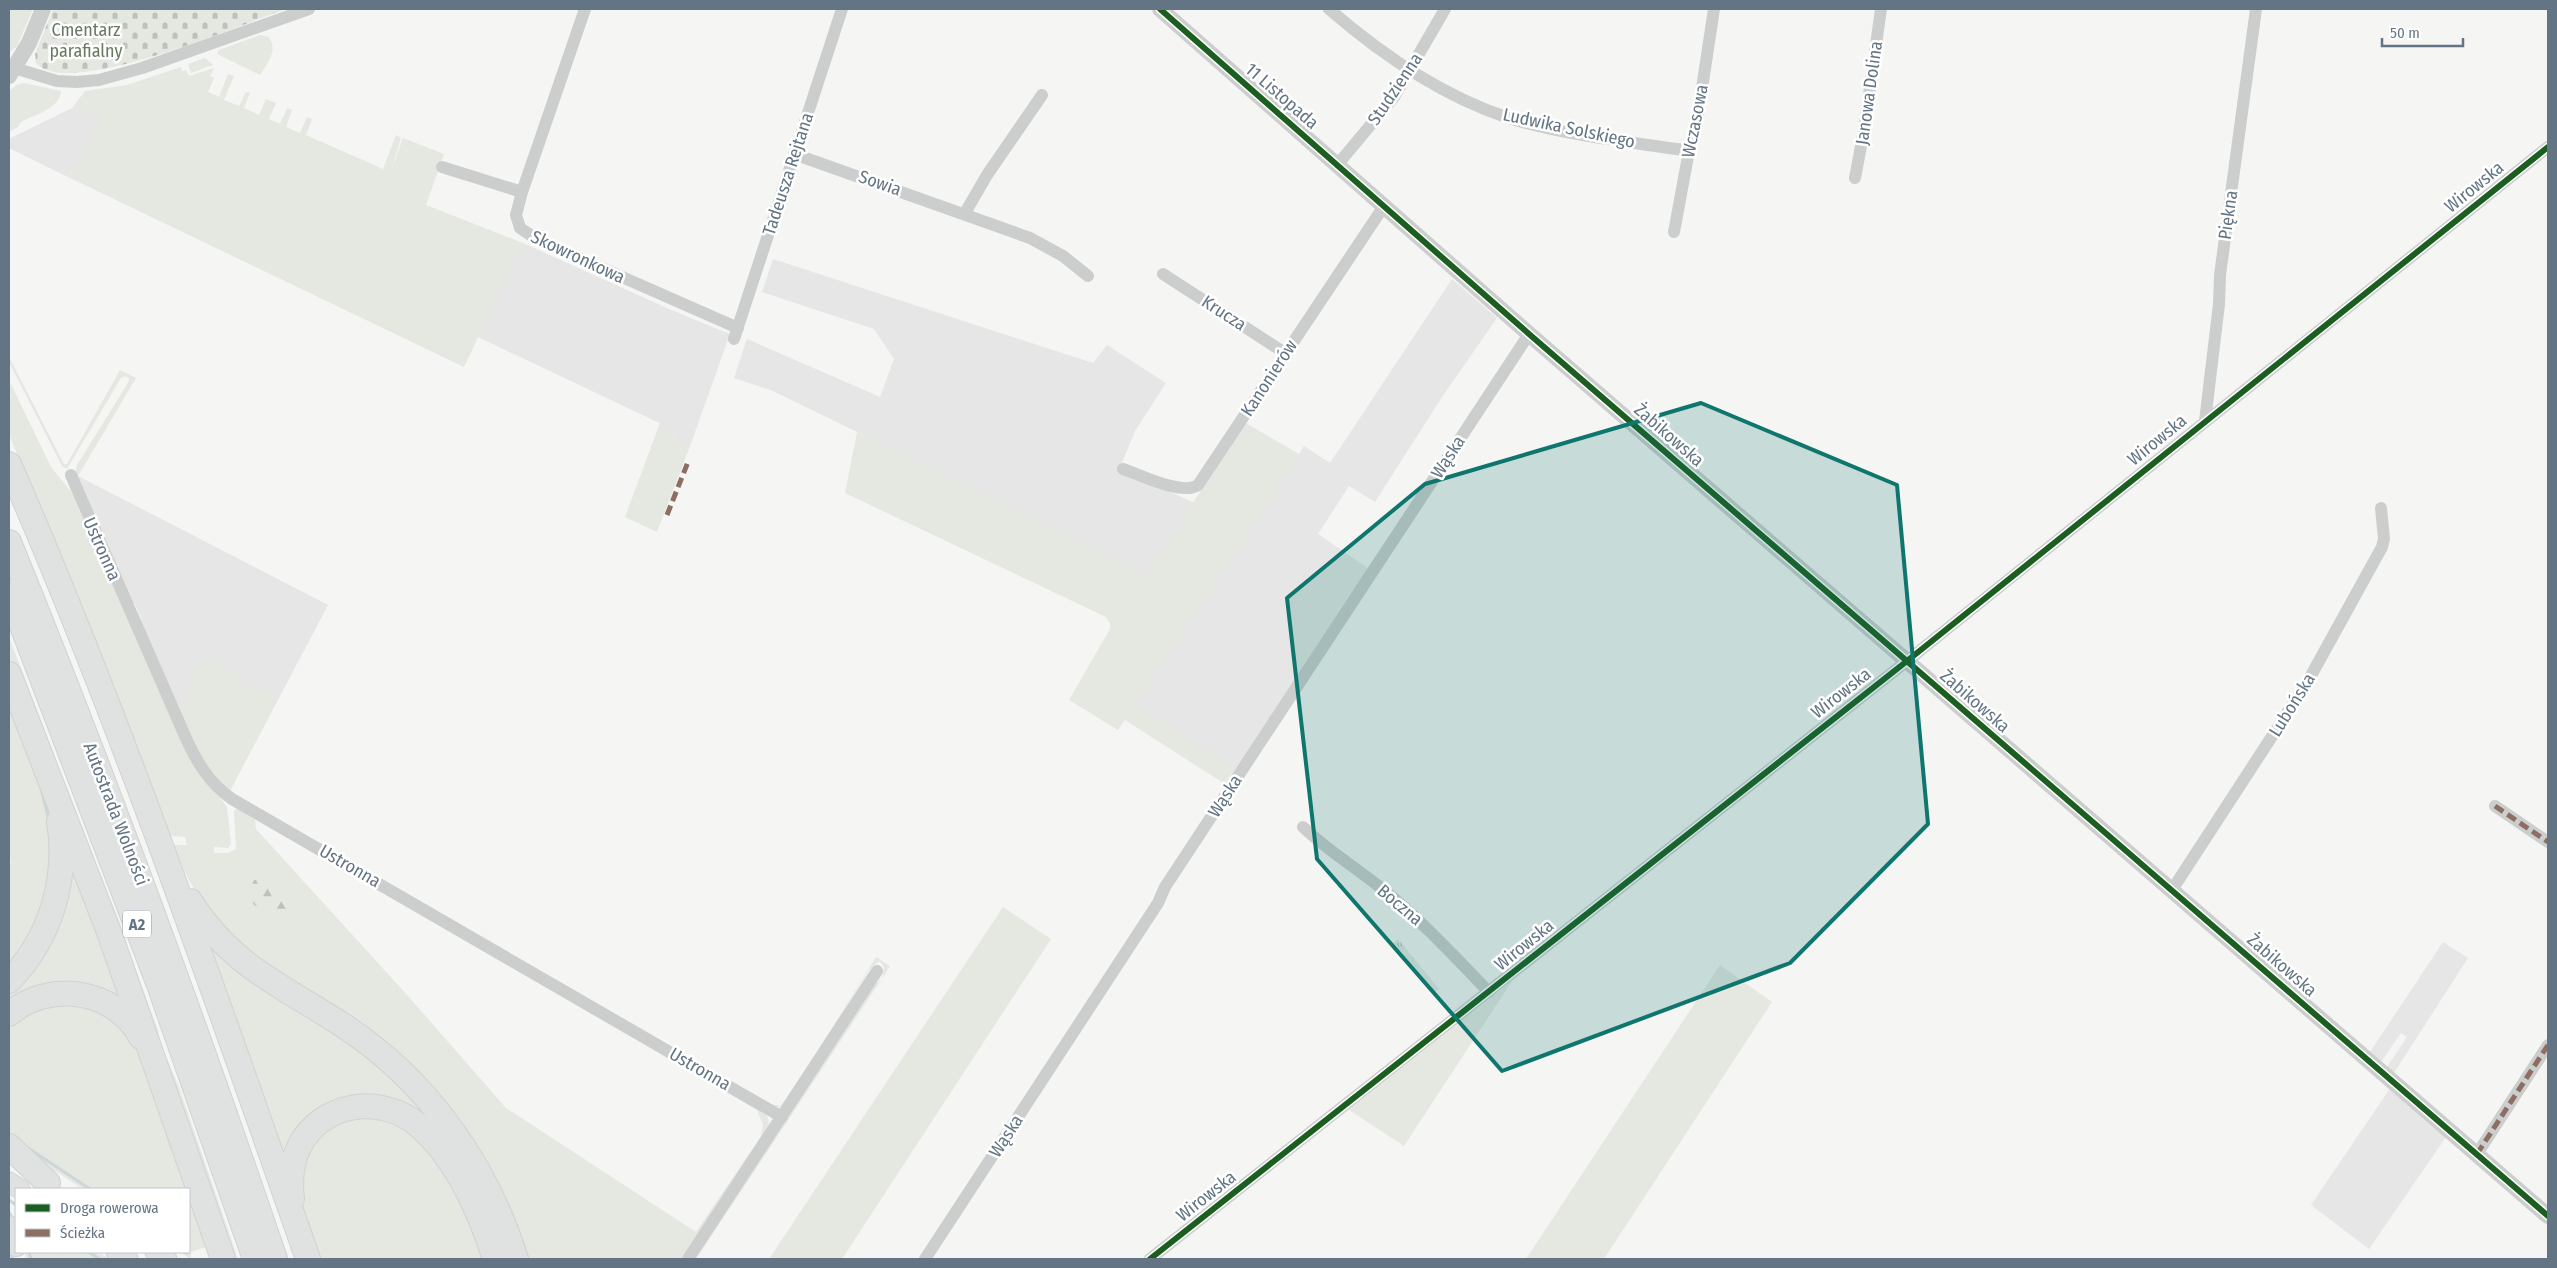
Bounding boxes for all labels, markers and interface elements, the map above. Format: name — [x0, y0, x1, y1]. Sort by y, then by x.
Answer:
scale bar — [2382, 15, 2463, 47]
park label: Cmentarz parafialny — [50, 19, 122, 62]
text: 50 m — [2390, 24, 2420, 42]
street label: Janowa Dolina — [1851, 39, 1887, 146]
street label: Studzienna — [1363, 49, 1427, 129]
street label: 11 Listopada — [1241, 58, 1323, 134]
street label: Wczasowa — [1677, 82, 1713, 159]
street label: Ludwika Solskiego — [1501, 103, 1637, 153]
street label: Tadeusza Rejtana — [758, 110, 818, 238]
street label: Wirowska — [2440, 156, 2508, 217]
street label: Sowia — [856, 166, 904, 201]
street label: Piękna — [2214, 189, 2242, 241]
street label: Skowronkowa — [527, 226, 629, 288]
street label: Krucza — [1198, 291, 1251, 336]
street label: Kanonierów — [1236, 335, 1302, 421]
street label: Żabikowska — [1630, 399, 1709, 471]
street label: Wirowska — [2123, 409, 2191, 470]
street label: Wąska — [1426, 431, 1470, 482]
street label: Ustronna — [78, 514, 126, 584]
street label: Wirowska — [1807, 663, 1875, 723]
street label: Żabikowska — [1936, 665, 2015, 737]
street label: Lubońska — [2264, 669, 2320, 741]
street label: Autostrada Wolności — [79, 739, 153, 889]
street label: Wąska — [1203, 770, 1247, 821]
street label: Ustronna — [315, 840, 385, 892]
street label: Boczna — [1373, 880, 1427, 930]
road number: A2 — [123, 911, 151, 938]
street label: Wirowska — [1490, 914, 1558, 975]
street label: Żabikowska — [2243, 929, 2322, 1001]
street label: Ustronna — [665, 1043, 735, 1095]
street label: Wąska — [984, 1110, 1028, 1161]
street label: Wirowska — [1172, 1166, 1240, 1226]
legend — [15, 1188, 190, 1253]
text: Droga rowerowa — [60, 1199, 159, 1217]
text: Ścieżka — [60, 1224, 105, 1242]

